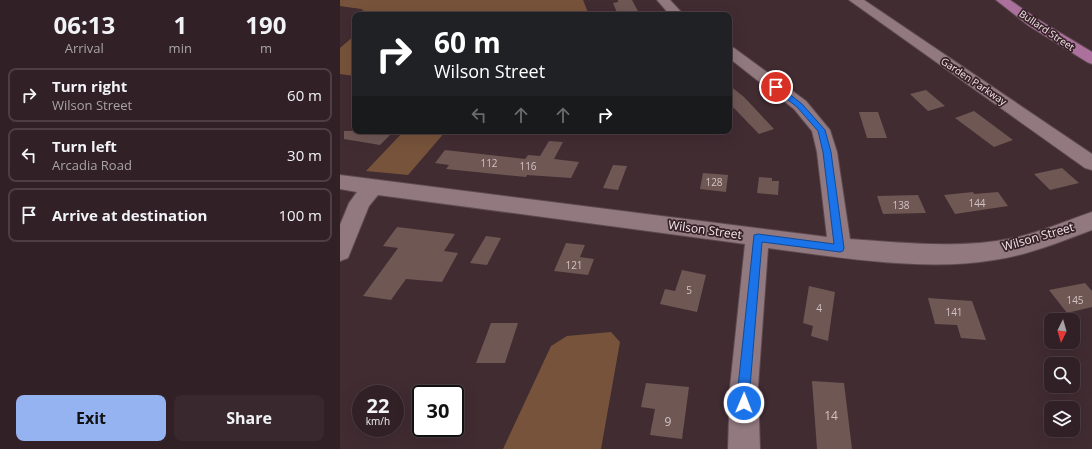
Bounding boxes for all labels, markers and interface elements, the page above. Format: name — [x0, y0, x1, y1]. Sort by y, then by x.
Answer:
street label: Bullard Street — [1017, 6, 1078, 54]
text: 06:13 — [53, 8, 115, 41]
text: 1 — [173, 8, 187, 41]
text: 190 — [245, 8, 287, 41]
text: 60 m — [434, 23, 501, 61]
icon: right — [368, 28, 420, 80]
text: Arrival — [65, 39, 104, 57]
text: min — [169, 39, 192, 57]
text: m — [260, 39, 272, 57]
street label: Garden Parkway — [938, 54, 1010, 109]
text: Wilson Street — [434, 59, 545, 83]
pin — [759, 70, 793, 104]
text: Turn right — [52, 76, 127, 96]
icon: arrive — [765, 76, 787, 98]
icon: right — [18, 84, 40, 106]
text: 60 m — [287, 85, 322, 105]
text: Wilson Street — [52, 96, 132, 114]
icon: left — [468, 104, 490, 126]
icon: ahead — [510, 104, 532, 126]
icon: ahead — [552, 104, 574, 126]
icon: right — [594, 104, 616, 126]
text: Turn left — [52, 136, 117, 156]
icon: left — [18, 144, 40, 166]
text: 30 m — [287, 145, 322, 165]
text: Arcadia Road — [52, 156, 132, 174]
house number: 112 — [480, 156, 498, 170]
house number: 116 — [519, 159, 537, 173]
house number: 128 — [705, 175, 723, 189]
house number: 144 — [968, 196, 986, 210]
house number: 138 — [892, 198, 910, 212]
icon: arrive — [18, 204, 40, 226]
text: Arrive at destination — [52, 205, 207, 225]
text: 100 m — [278, 205, 322, 225]
street label: Wilson Street — [667, 216, 743, 243]
street label: Wilson Street — [1000, 218, 1076, 255]
house number: 121 — [565, 258, 583, 272]
house number: 5 — [686, 283, 692, 297]
house number: 145 — [1066, 293, 1084, 307]
house number: 4 — [816, 301, 822, 315]
house number: 141 — [945, 305, 963, 319]
north arrow — [1044, 313, 1080, 349]
map controls — [1044, 313, 1080, 437]
button: search — [1044, 357, 1080, 393]
position arrow — [723, 382, 765, 424]
speed limit sign: 30 — [412, 385, 464, 437]
text: 22 — [367, 392, 389, 419]
button: Exit — [16, 395, 166, 441]
button: Share — [174, 395, 324, 441]
button: layers — [1044, 401, 1080, 437]
house number: 14 — [824, 407, 838, 424]
house number: 9 — [665, 413, 672, 430]
text: km/h — [366, 414, 390, 428]

